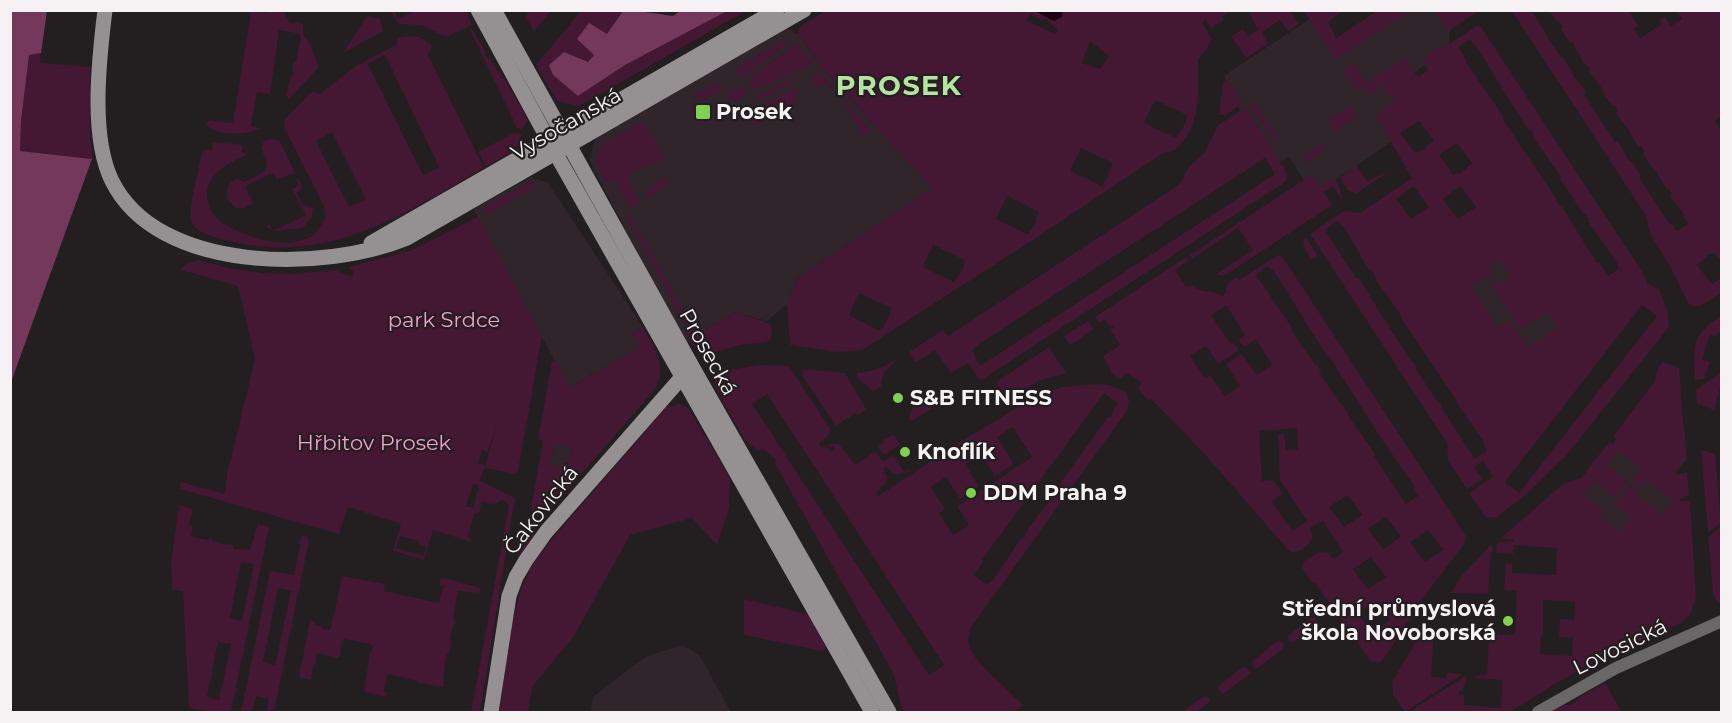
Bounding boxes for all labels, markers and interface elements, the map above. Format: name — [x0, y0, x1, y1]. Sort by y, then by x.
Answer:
district label: PROSEK — [836, 69, 962, 102]
street label: Vysočanská — [506, 82, 625, 165]
place label: Prosek — [716, 99, 792, 124]
marker: Prosek — [694, 103, 712, 121]
street label: Prosecká — [674, 304, 742, 399]
park label: park Srdce — [388, 307, 500, 332]
place label: S&B FITNESS — [910, 385, 1052, 410]
marker: S&B FITNESS — [891, 391, 905, 405]
park label: Hřbitov Prosek — [297, 430, 452, 455]
place label: Knoflík — [917, 439, 995, 464]
marker: Knoflík — [898, 445, 912, 459]
street label: Čakovická — [498, 460, 583, 559]
place label: DDM Praha 9 — [983, 480, 1127, 505]
marker: DDM Praha 9 — [964, 486, 978, 500]
place label: Střední průmyslová škola Novoborská — [1282, 596, 1496, 645]
street label: Lovosická — [1569, 613, 1671, 680]
marker: Střední průmyslová škola Novoborská — [1501, 614, 1515, 628]

